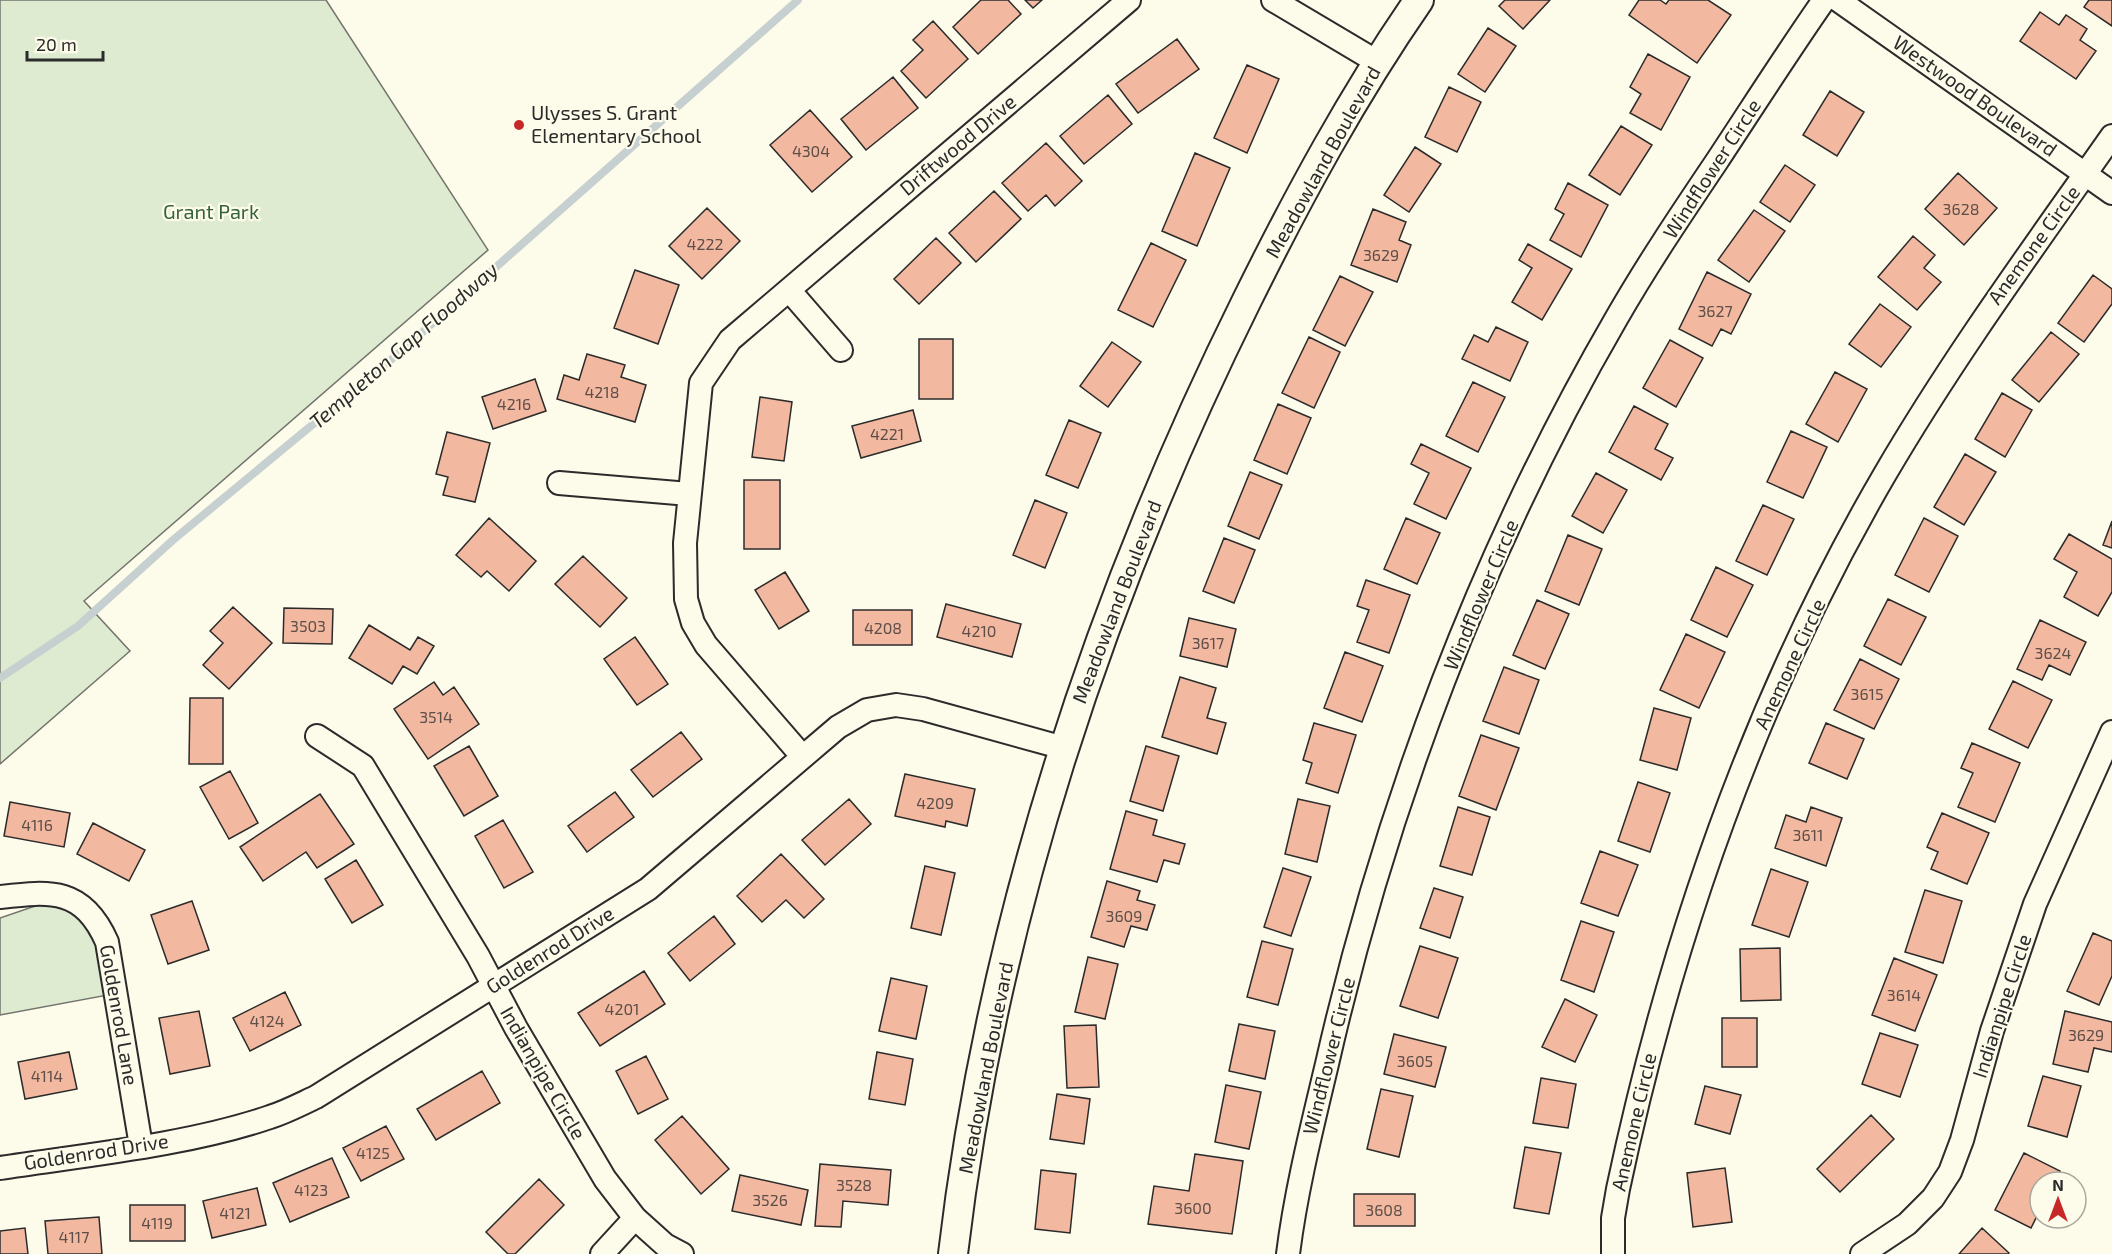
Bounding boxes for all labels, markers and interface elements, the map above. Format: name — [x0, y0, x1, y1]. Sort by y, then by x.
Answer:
scale bar — [27, 24, 104, 62]
street label: Westwood Boulevard — [1889, 30, 2062, 161]
text: 20 m — [36, 33, 77, 55]
street label: Meadowland Boulevard — [1259, 61, 1385, 262]
street label: Driftwood Drive — [894, 89, 1020, 200]
street label: Windflower Circle — [1657, 94, 1765, 243]
place label: Ulysses S. Grant Elementary School — [531, 100, 701, 147]
marker: Ulysses S. Grant Elementary School — [512, 118, 526, 132]
house number: 4304 — [792, 141, 830, 160]
street label: Anemone Circle — [1982, 180, 2084, 309]
park label: Grant Park — [163, 199, 259, 223]
house number: 3628 — [1943, 199, 1979, 218]
house number: 4222 — [687, 234, 723, 253]
house number: 3629 — [1363, 245, 1399, 264]
water label: Templeton Gap Floodway — [304, 256, 503, 434]
house number: 3627 — [1697, 301, 1733, 320]
house number: 4218 — [585, 382, 619, 401]
house number: 4216 — [497, 394, 531, 413]
house number: 4221 — [870, 424, 904, 443]
street label: Meadowland Boulevard — [1066, 497, 1166, 707]
street label: Windflower Circle — [1437, 516, 1523, 674]
street label: Anemone Circle — [1748, 595, 1830, 733]
house number: 3503 — [290, 616, 326, 635]
house number: 4208 — [864, 618, 902, 637]
house number: 4210 — [962, 621, 996, 640]
house number: 3617 — [1192, 633, 1224, 652]
house number: 3624 — [2035, 643, 2072, 662]
house number: 3615 — [1851, 684, 1884, 703]
house number: 3514 — [419, 707, 453, 726]
house number: 4209 — [916, 793, 954, 812]
house number: 4116 — [21, 815, 53, 834]
house number: 3611 — [1793, 825, 1823, 844]
street label: Goldenrod Drive — [481, 900, 618, 998]
house number: 3609 — [1106, 906, 1142, 925]
street label: Indianpipe Circle — [1966, 931, 2036, 1081]
street label: Goldenrod Lane — [96, 943, 144, 1087]
street label: Meadowland Boulevard — [953, 960, 1017, 1176]
street label: Windflower Circle — [1297, 975, 1359, 1137]
house number: 3614 — [1887, 985, 1921, 1004]
house number: 4201 — [605, 999, 639, 1018]
street label: Indianpipe Circle — [496, 1002, 592, 1143]
house number: 4124 — [249, 1011, 285, 1030]
house number: 3629 — [2068, 1025, 2104, 1044]
street label: Anemone Circle — [1605, 1050, 1661, 1193]
house number: 3605 — [1397, 1051, 1433, 1070]
house number: 4114 — [31, 1066, 63, 1085]
street label: Goldenrod Drive — [22, 1128, 170, 1174]
house number: 4125 — [356, 1143, 390, 1162]
north arrow — [2028, 1170, 2088, 1230]
house number: 3528 — [836, 1175, 872, 1194]
text: N — [2052, 1175, 2064, 1194]
house number: 4123 — [294, 1180, 328, 1199]
house number: 3526 — [752, 1190, 788, 1209]
house number: 3600 — [1174, 1198, 1212, 1217]
house number: 3608 — [1365, 1200, 1403, 1219]
house number: 4121 — [219, 1203, 251, 1222]
house number: 4119 — [141, 1213, 173, 1232]
house number: 4117 — [59, 1227, 89, 1246]

